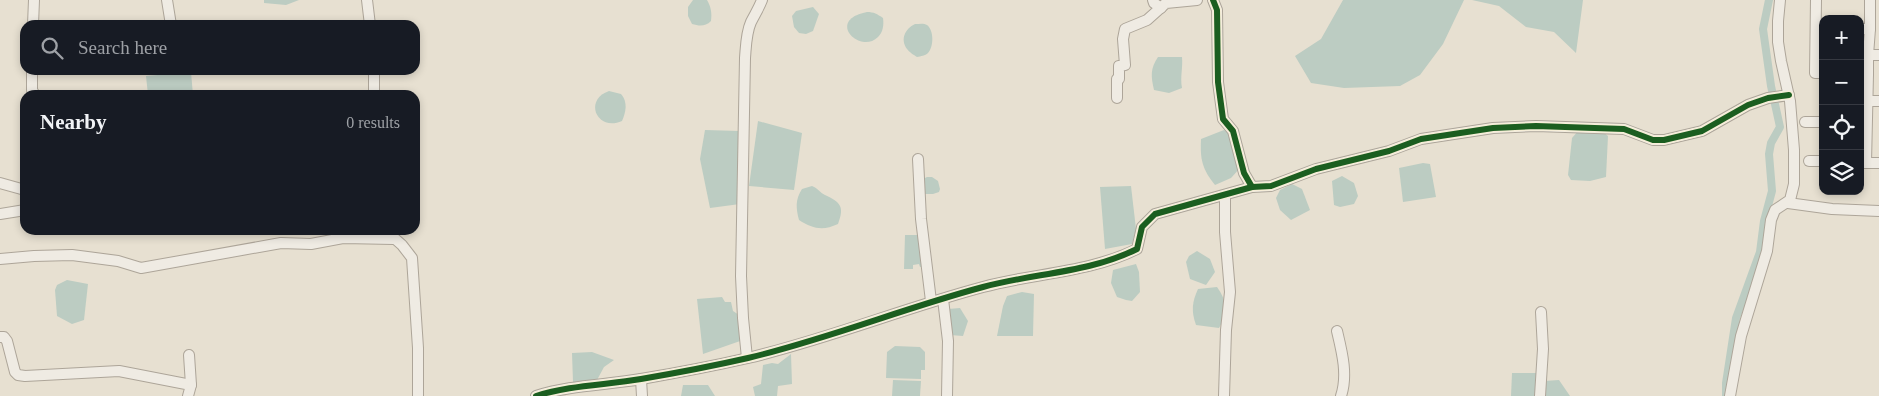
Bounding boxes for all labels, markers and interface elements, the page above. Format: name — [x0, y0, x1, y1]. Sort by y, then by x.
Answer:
map controls — [1819, 15, 1864, 195]
button: + — [1819, 15, 1864, 60]
search box — [20, 20, 420, 75]
icon: search — [38, 34, 66, 62]
text: Search here — [78, 37, 167, 58]
button: − — [1819, 60, 1864, 105]
button: locate — [1819, 105, 1864, 150]
text: Nearby — [40, 110, 107, 134]
text: 0 results — [346, 114, 400, 131]
button: layers — [1819, 150, 1864, 195]

